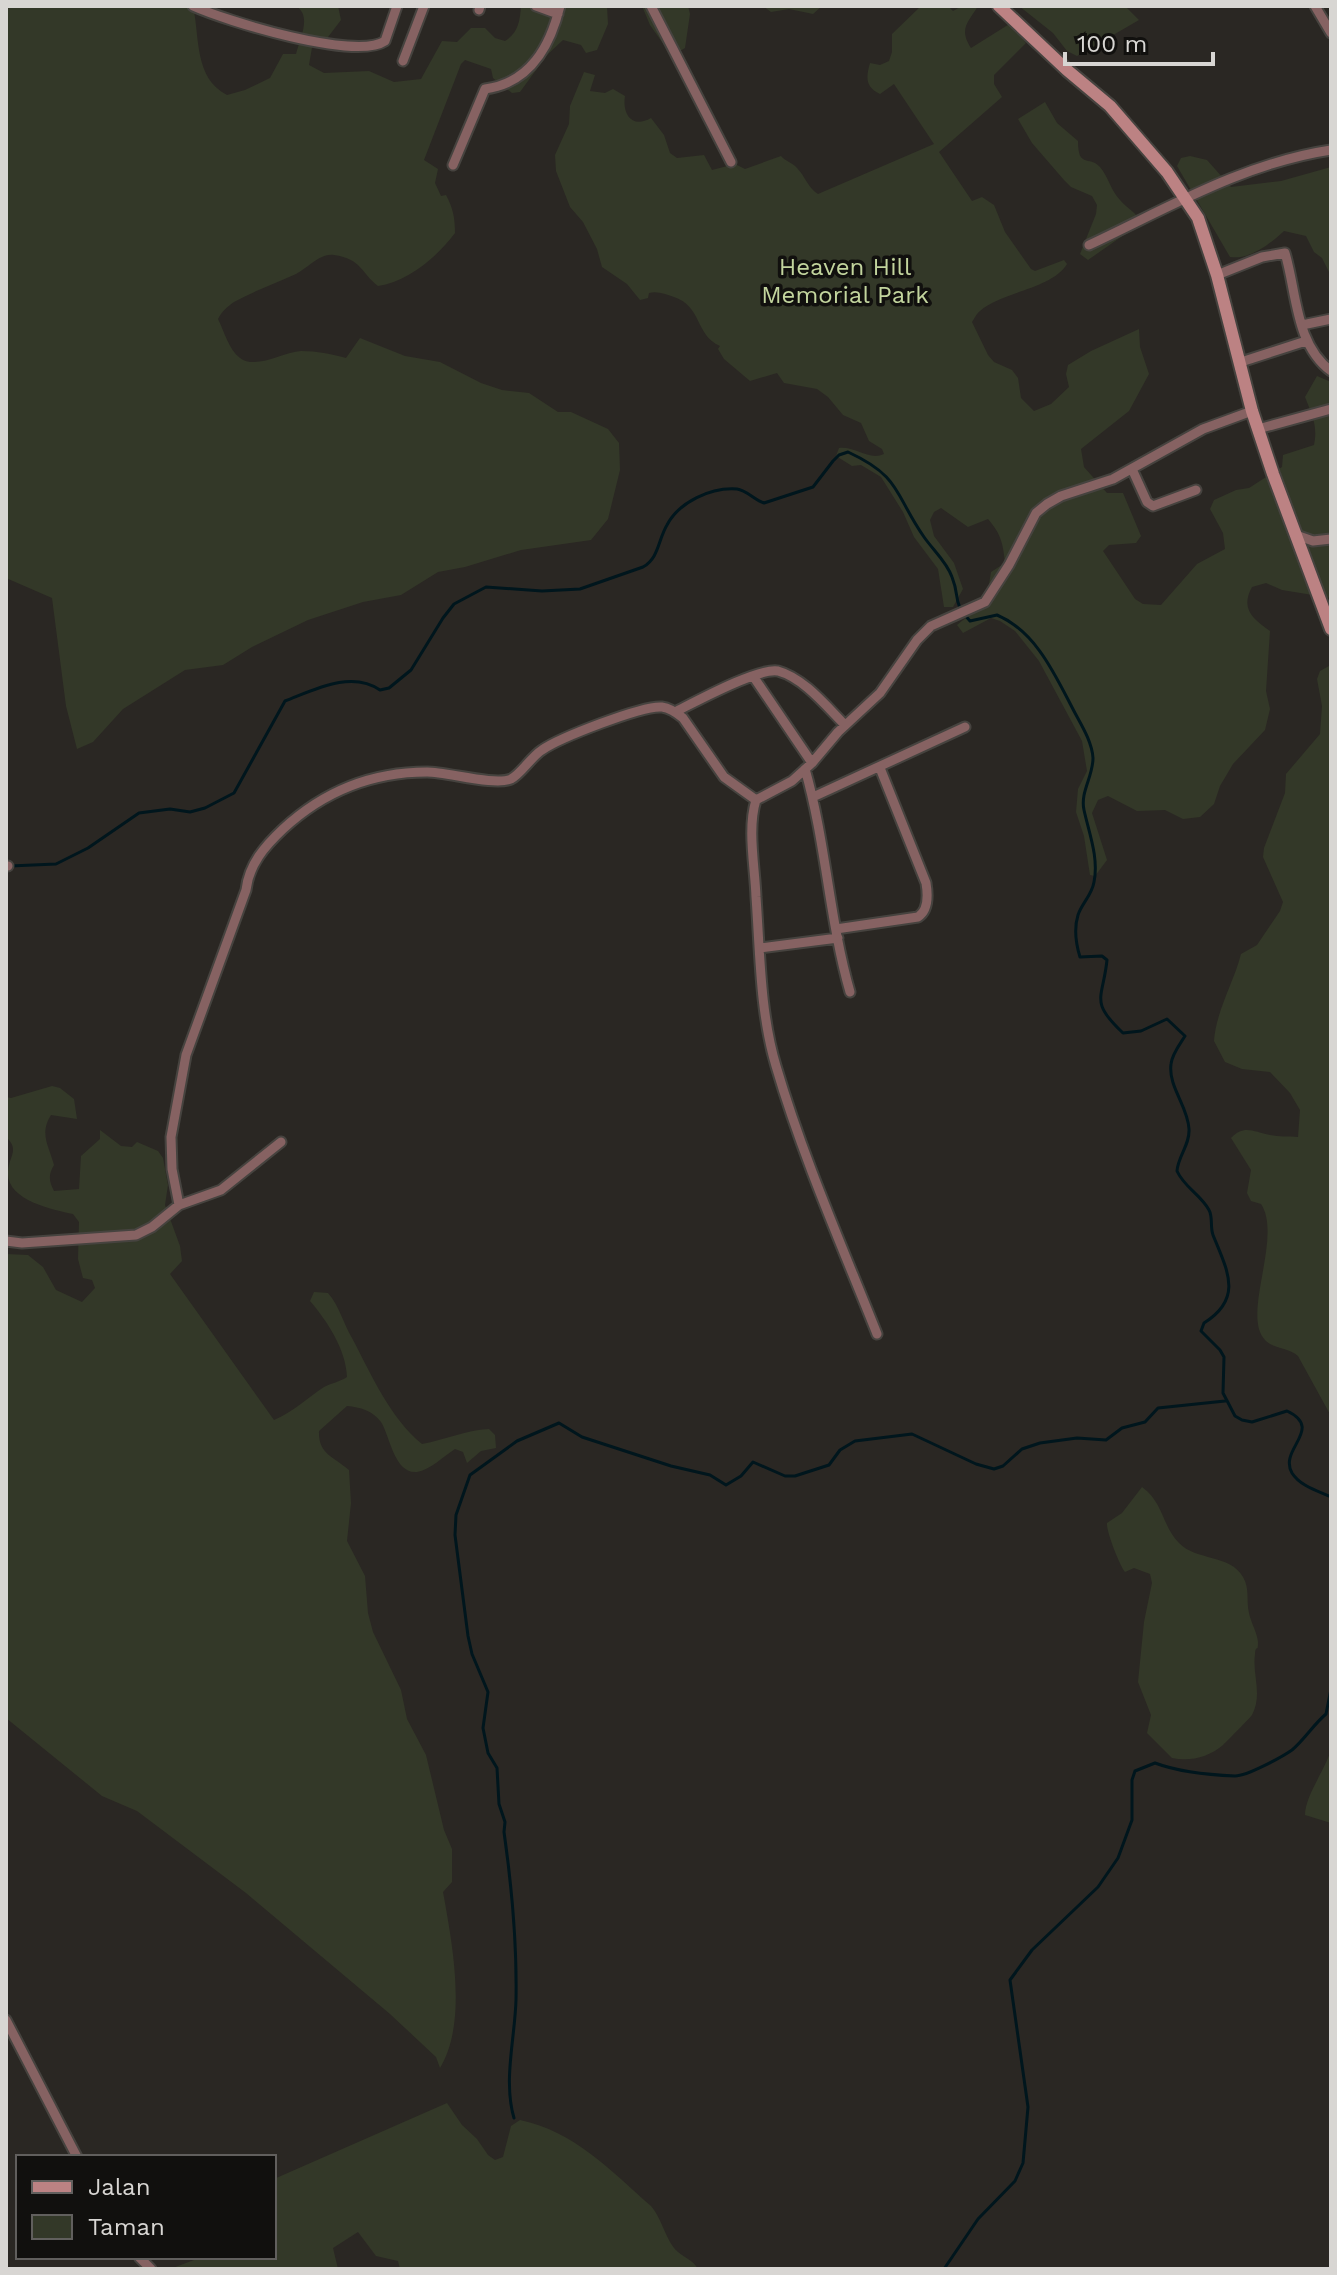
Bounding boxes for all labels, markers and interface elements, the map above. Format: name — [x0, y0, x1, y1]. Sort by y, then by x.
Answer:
scale bar — [1065, 16, 1213, 66]
text: 100 m — [1077, 30, 1147, 58]
park label: Heaven Hill Memorial Park — [761, 253, 929, 309]
legend — [16, 2155, 276, 2259]
text: Jalan — [88, 2173, 151, 2201]
text: Taman — [88, 2213, 165, 2241]

